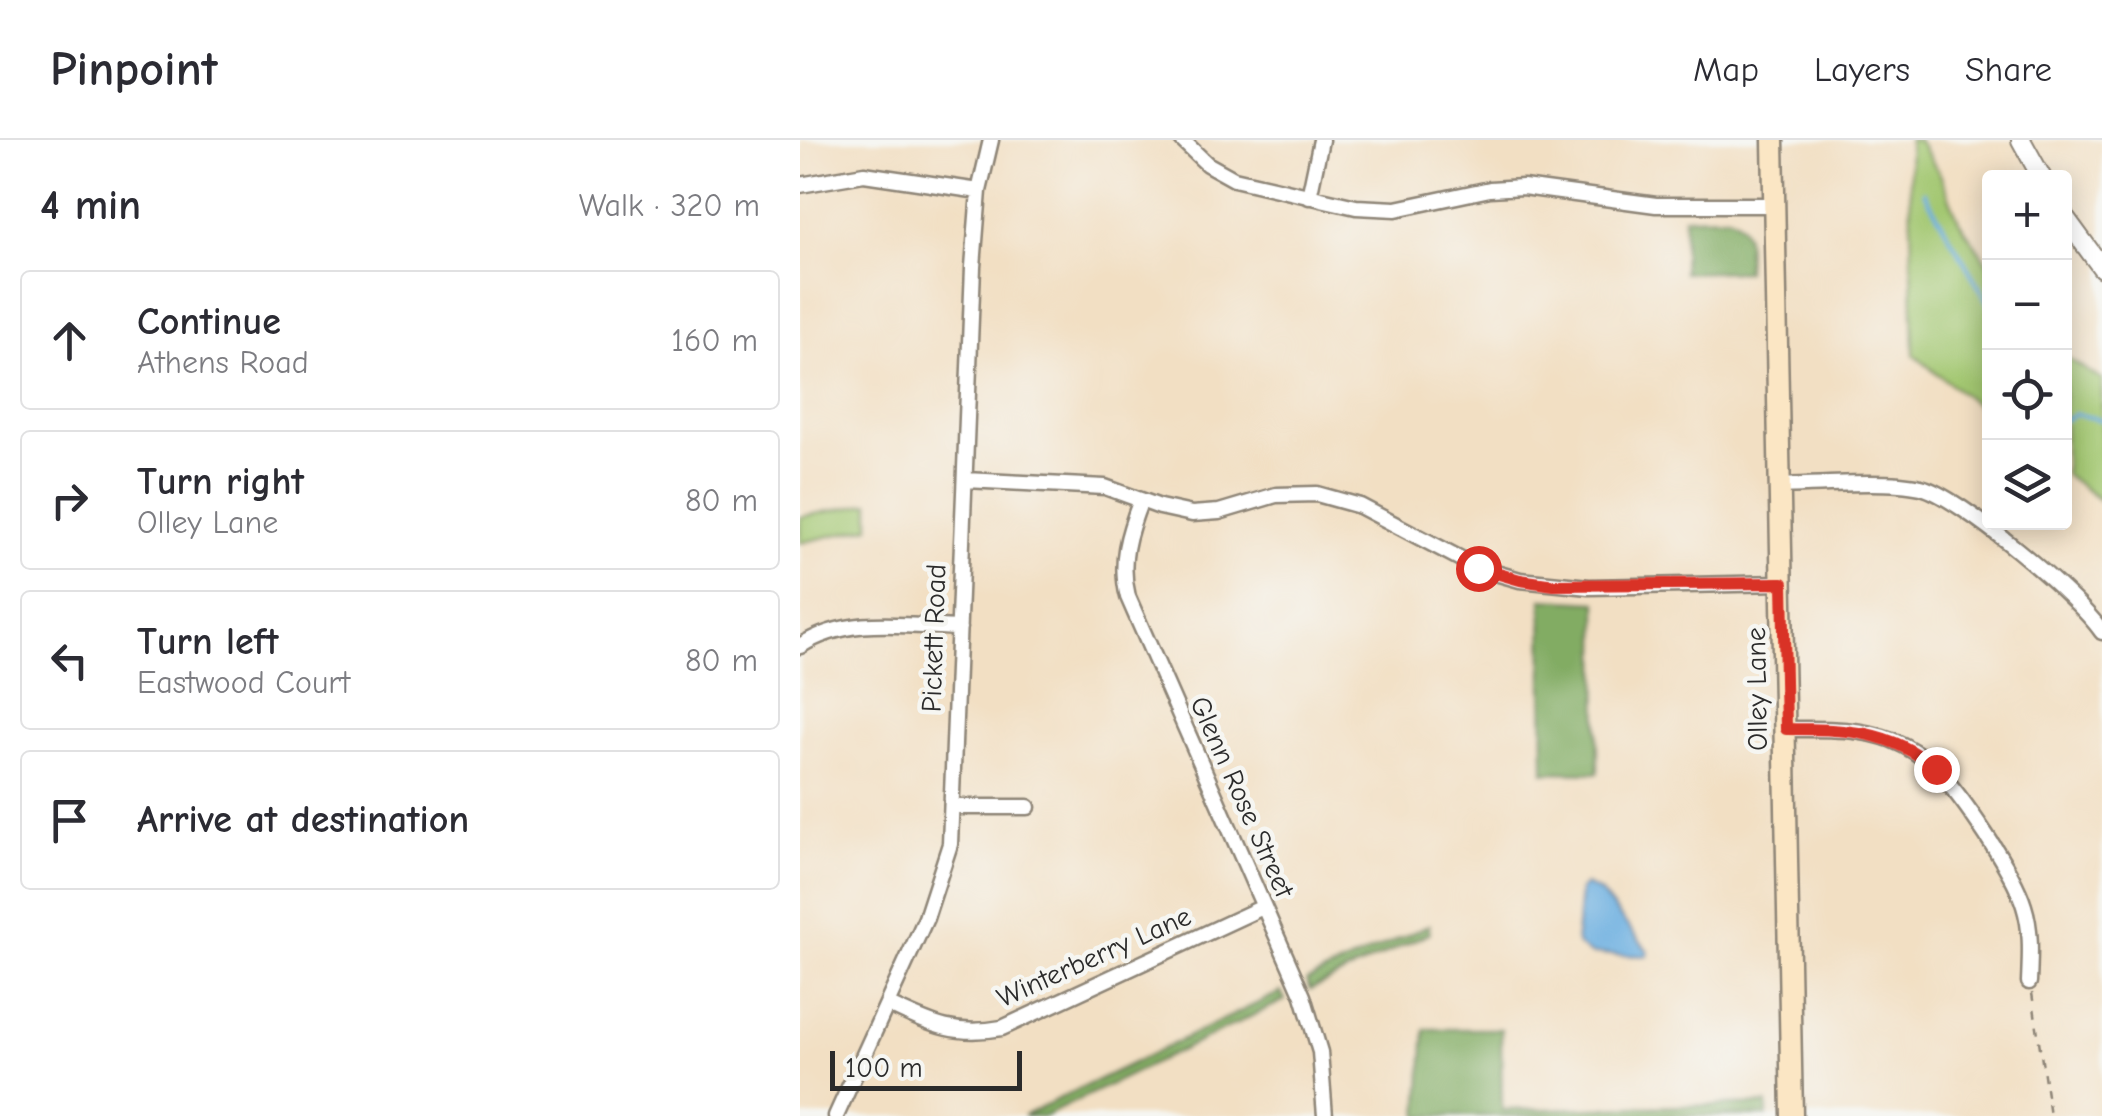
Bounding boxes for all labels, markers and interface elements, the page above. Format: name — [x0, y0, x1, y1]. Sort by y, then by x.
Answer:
text: Pinpoint — [50, 42, 218, 97]
text: Map — [1693, 49, 1759, 90]
text: Layers — [1814, 49, 1910, 90]
text: Share — [1965, 49, 2052, 90]
map controls — [1982, 170, 2072, 530]
button: + — [1982, 170, 2072, 260]
text: 4 min — [40, 181, 141, 230]
text: Walk · 320 m — [579, 187, 760, 224]
button: − — [1982, 260, 2072, 350]
text: Continue — [137, 300, 281, 344]
icon: ahead — [42, 313, 97, 368]
text: 160 m — [671, 322, 758, 359]
text: Athens Road — [137, 344, 309, 381]
button: locate — [1982, 350, 2072, 440]
button: layers — [1982, 440, 2072, 530]
text: Turn right — [137, 460, 304, 504]
icon: right — [42, 473, 97, 528]
text: 80 m — [685, 482, 758, 519]
text: Olley Lane — [137, 504, 278, 541]
route start — [1456, 546, 1502, 592]
street label: Pickett Road — [915, 563, 953, 713]
text: Turn left — [137, 620, 278, 664]
street label: Olley Lane — [1740, 627, 1774, 751]
icon: left — [42, 633, 97, 688]
text: 80 m — [685, 642, 758, 679]
text: Eastwood Court — [137, 664, 350, 701]
street label: Glenn Rose Street — [1183, 692, 1301, 903]
route end — [1914, 747, 1960, 793]
icon: arrive — [42, 793, 97, 848]
text: Arrive at destination — [137, 798, 469, 842]
street label: Winterberry Lane — [992, 900, 1196, 1014]
scale bar — [830, 1046, 1022, 1090]
text: 100 m — [845, 1052, 923, 1084]

